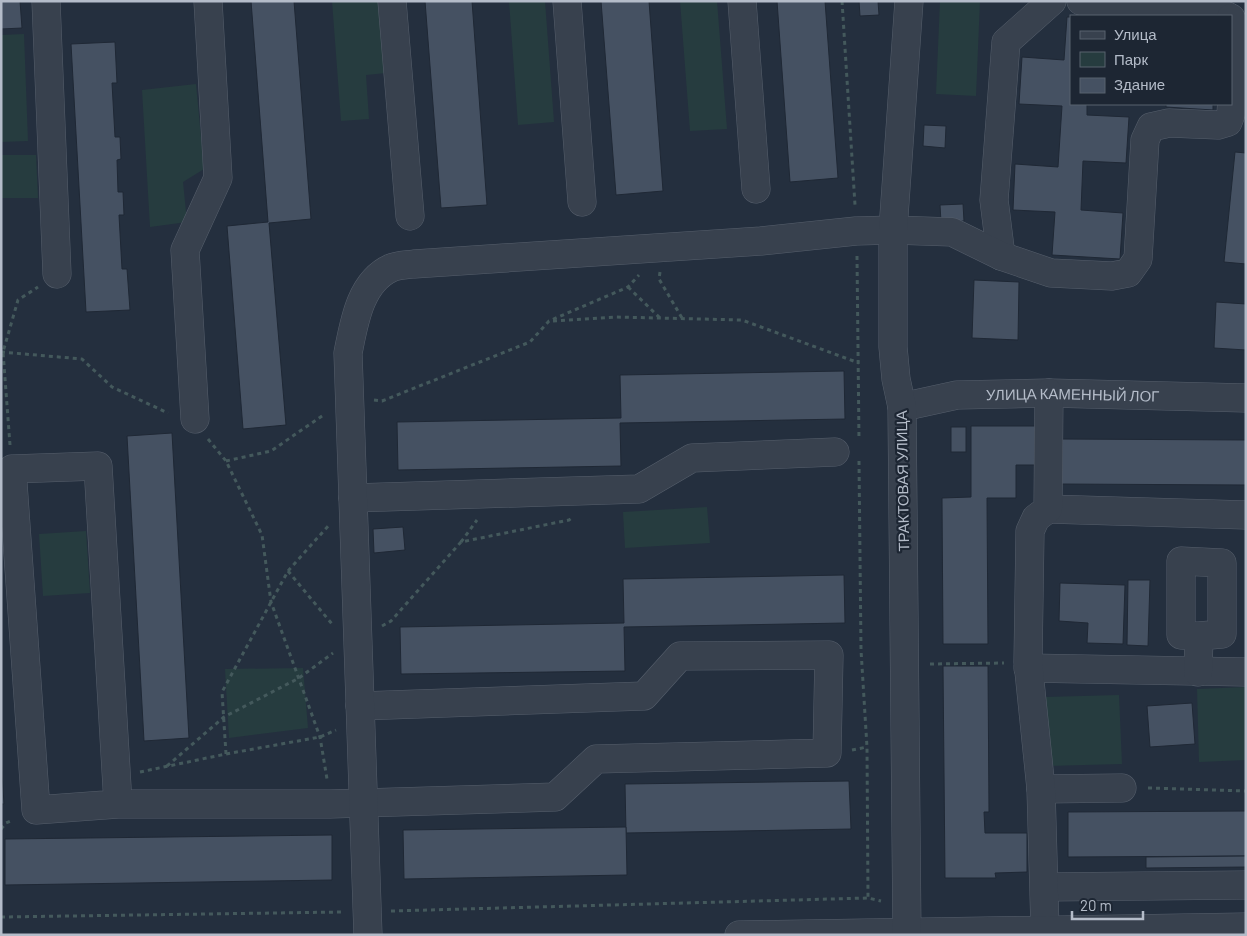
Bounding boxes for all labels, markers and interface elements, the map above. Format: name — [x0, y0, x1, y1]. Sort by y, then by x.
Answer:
legend — [1070, 15, 1232, 105]
text: Улица — [1114, 25, 1157, 43]
text: Парк — [1114, 50, 1148, 68]
text: Здание — [1114, 75, 1165, 93]
street label: УЛИЦА КАМЕННЫЙ ЛОГ — [986, 384, 1160, 405]
street label: ТРАКТОВАЯ УЛИЦА — [892, 410, 912, 552]
scale bar — [1072, 888, 1143, 920]
text: 20 m — [1080, 896, 1112, 914]

